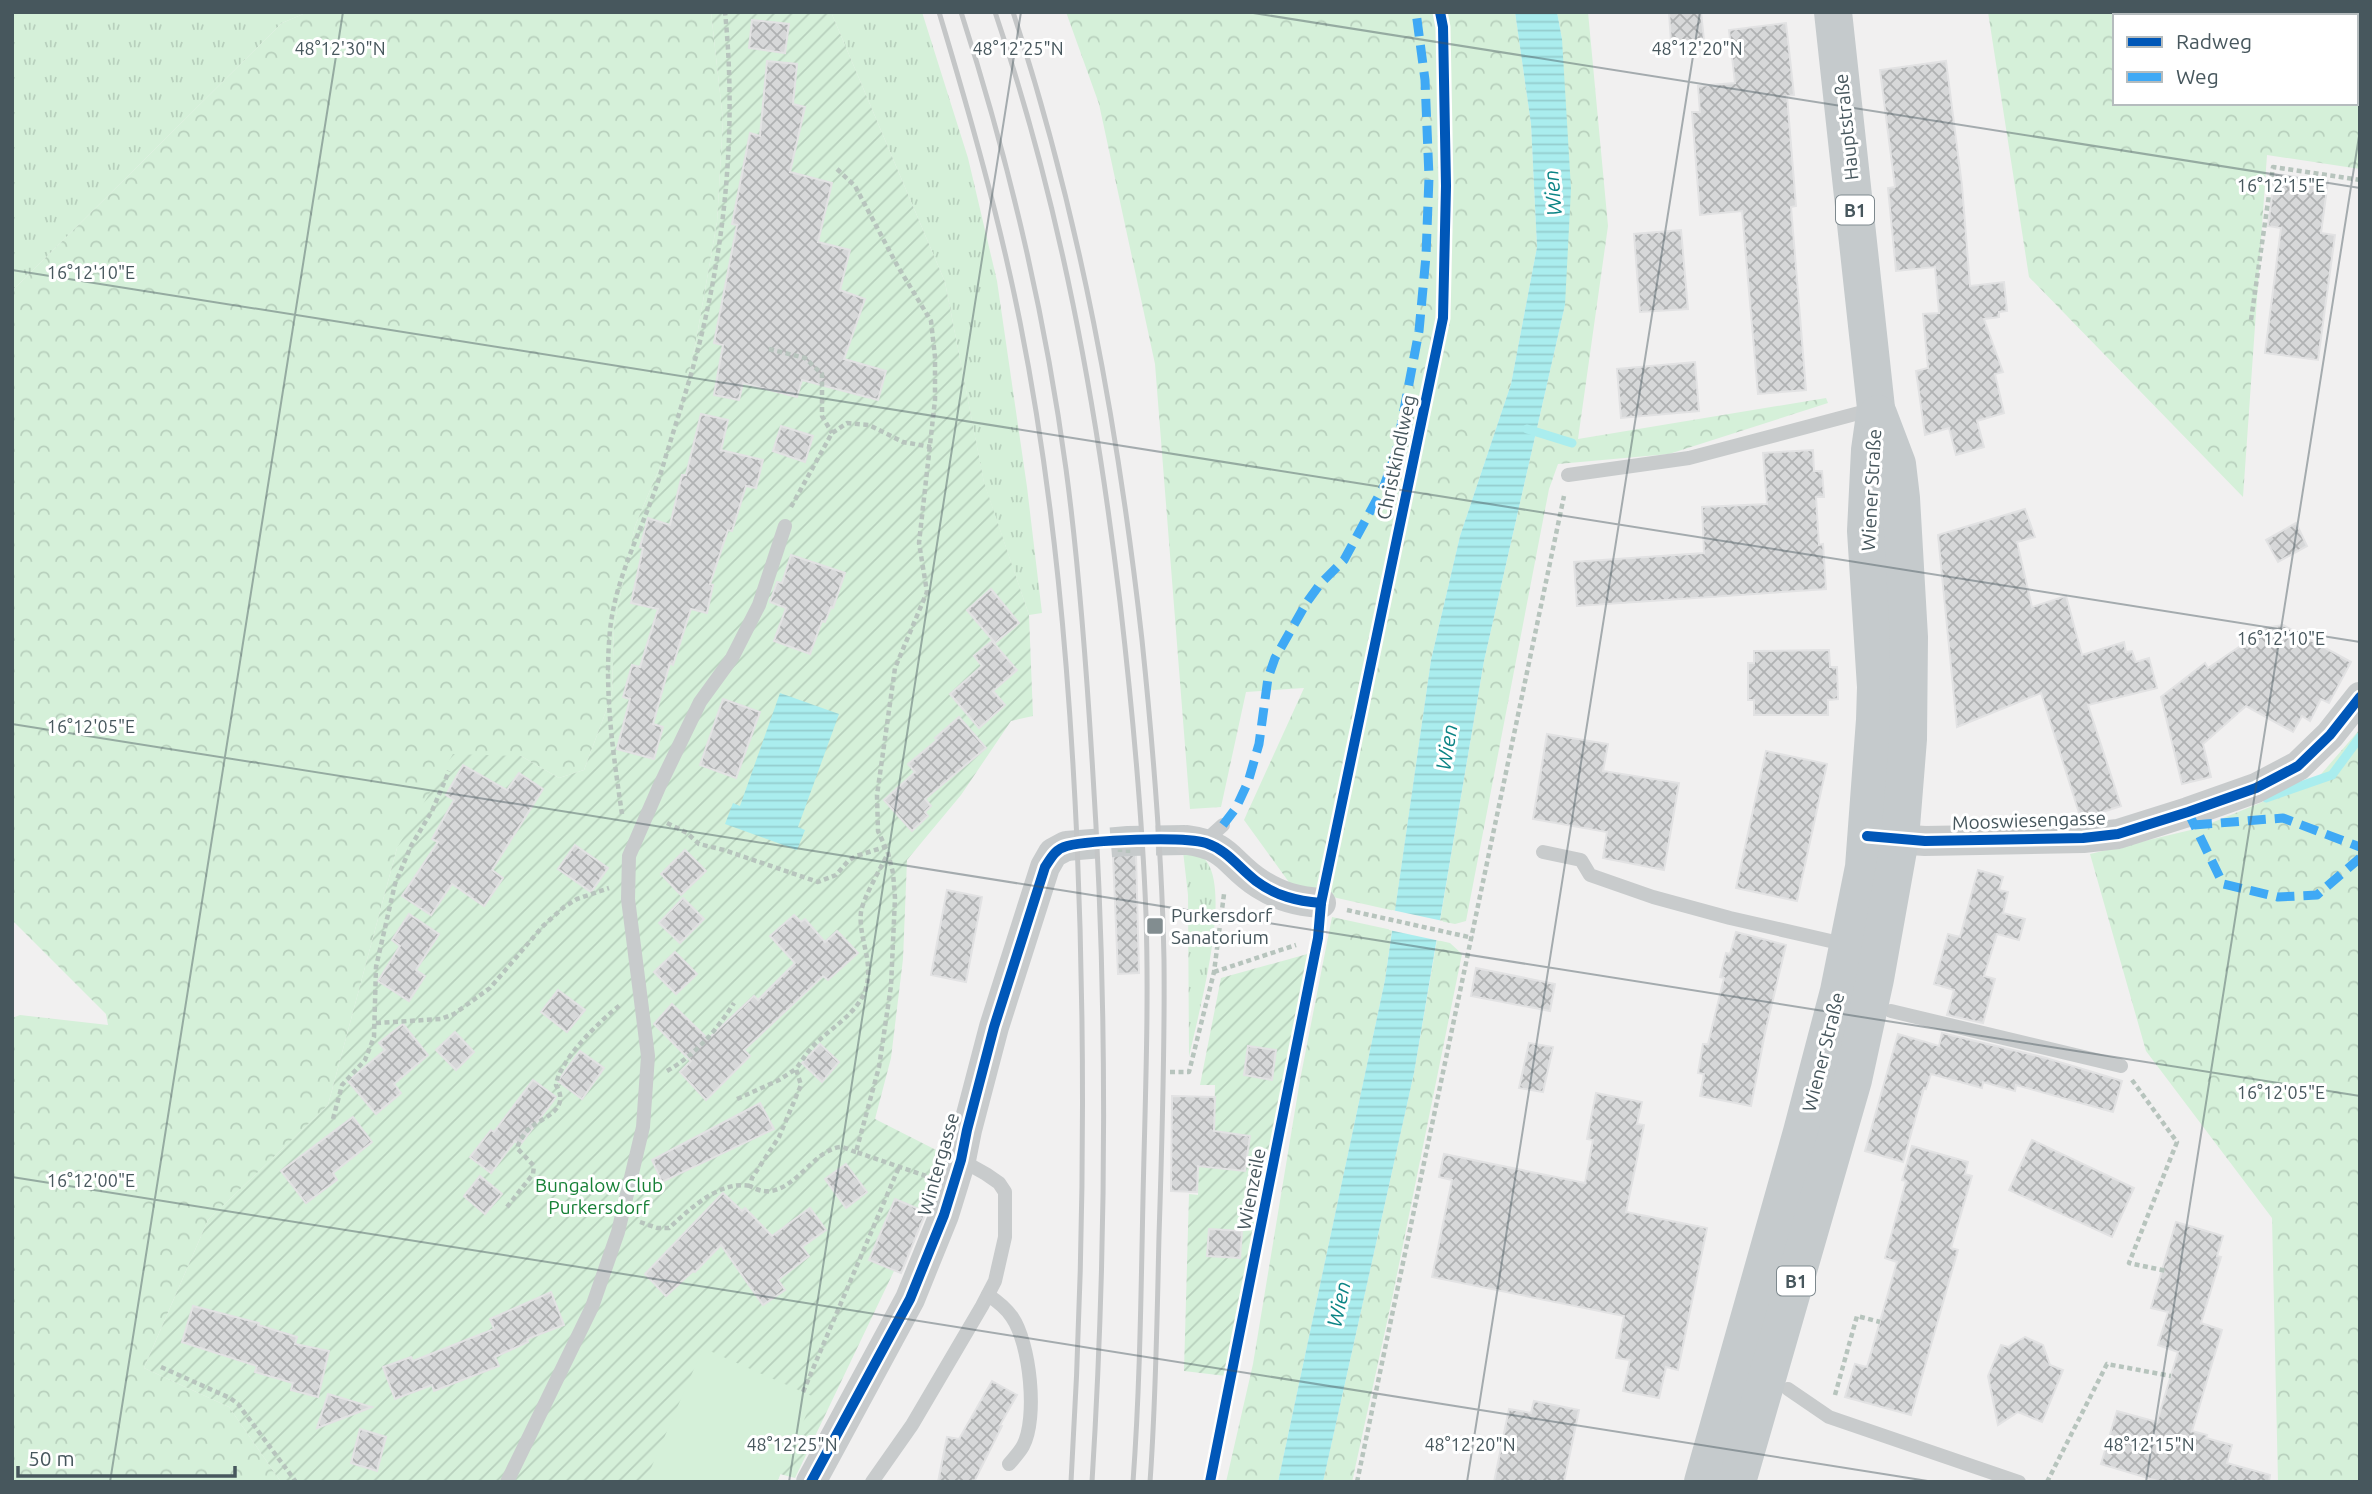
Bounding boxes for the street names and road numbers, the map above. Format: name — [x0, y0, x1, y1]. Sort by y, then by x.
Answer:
street label: Hauptstraße — [1829, 73, 1863, 181]
road number: B1 — [1836, 196, 1874, 224]
street label: Christkindlweg — [1372, 392, 1420, 522]
street label: Wiener Straße — [1857, 428, 1885, 552]
street label: Mooswiesengasse — [1952, 806, 2106, 834]
street label: Wiener Straße — [1798, 990, 1848, 1114]
street label: Wintergasse — [913, 1110, 963, 1218]
street label: Wienzeile — [1232, 1146, 1270, 1232]
road number: B1 — [1777, 1266, 1815, 1296]

